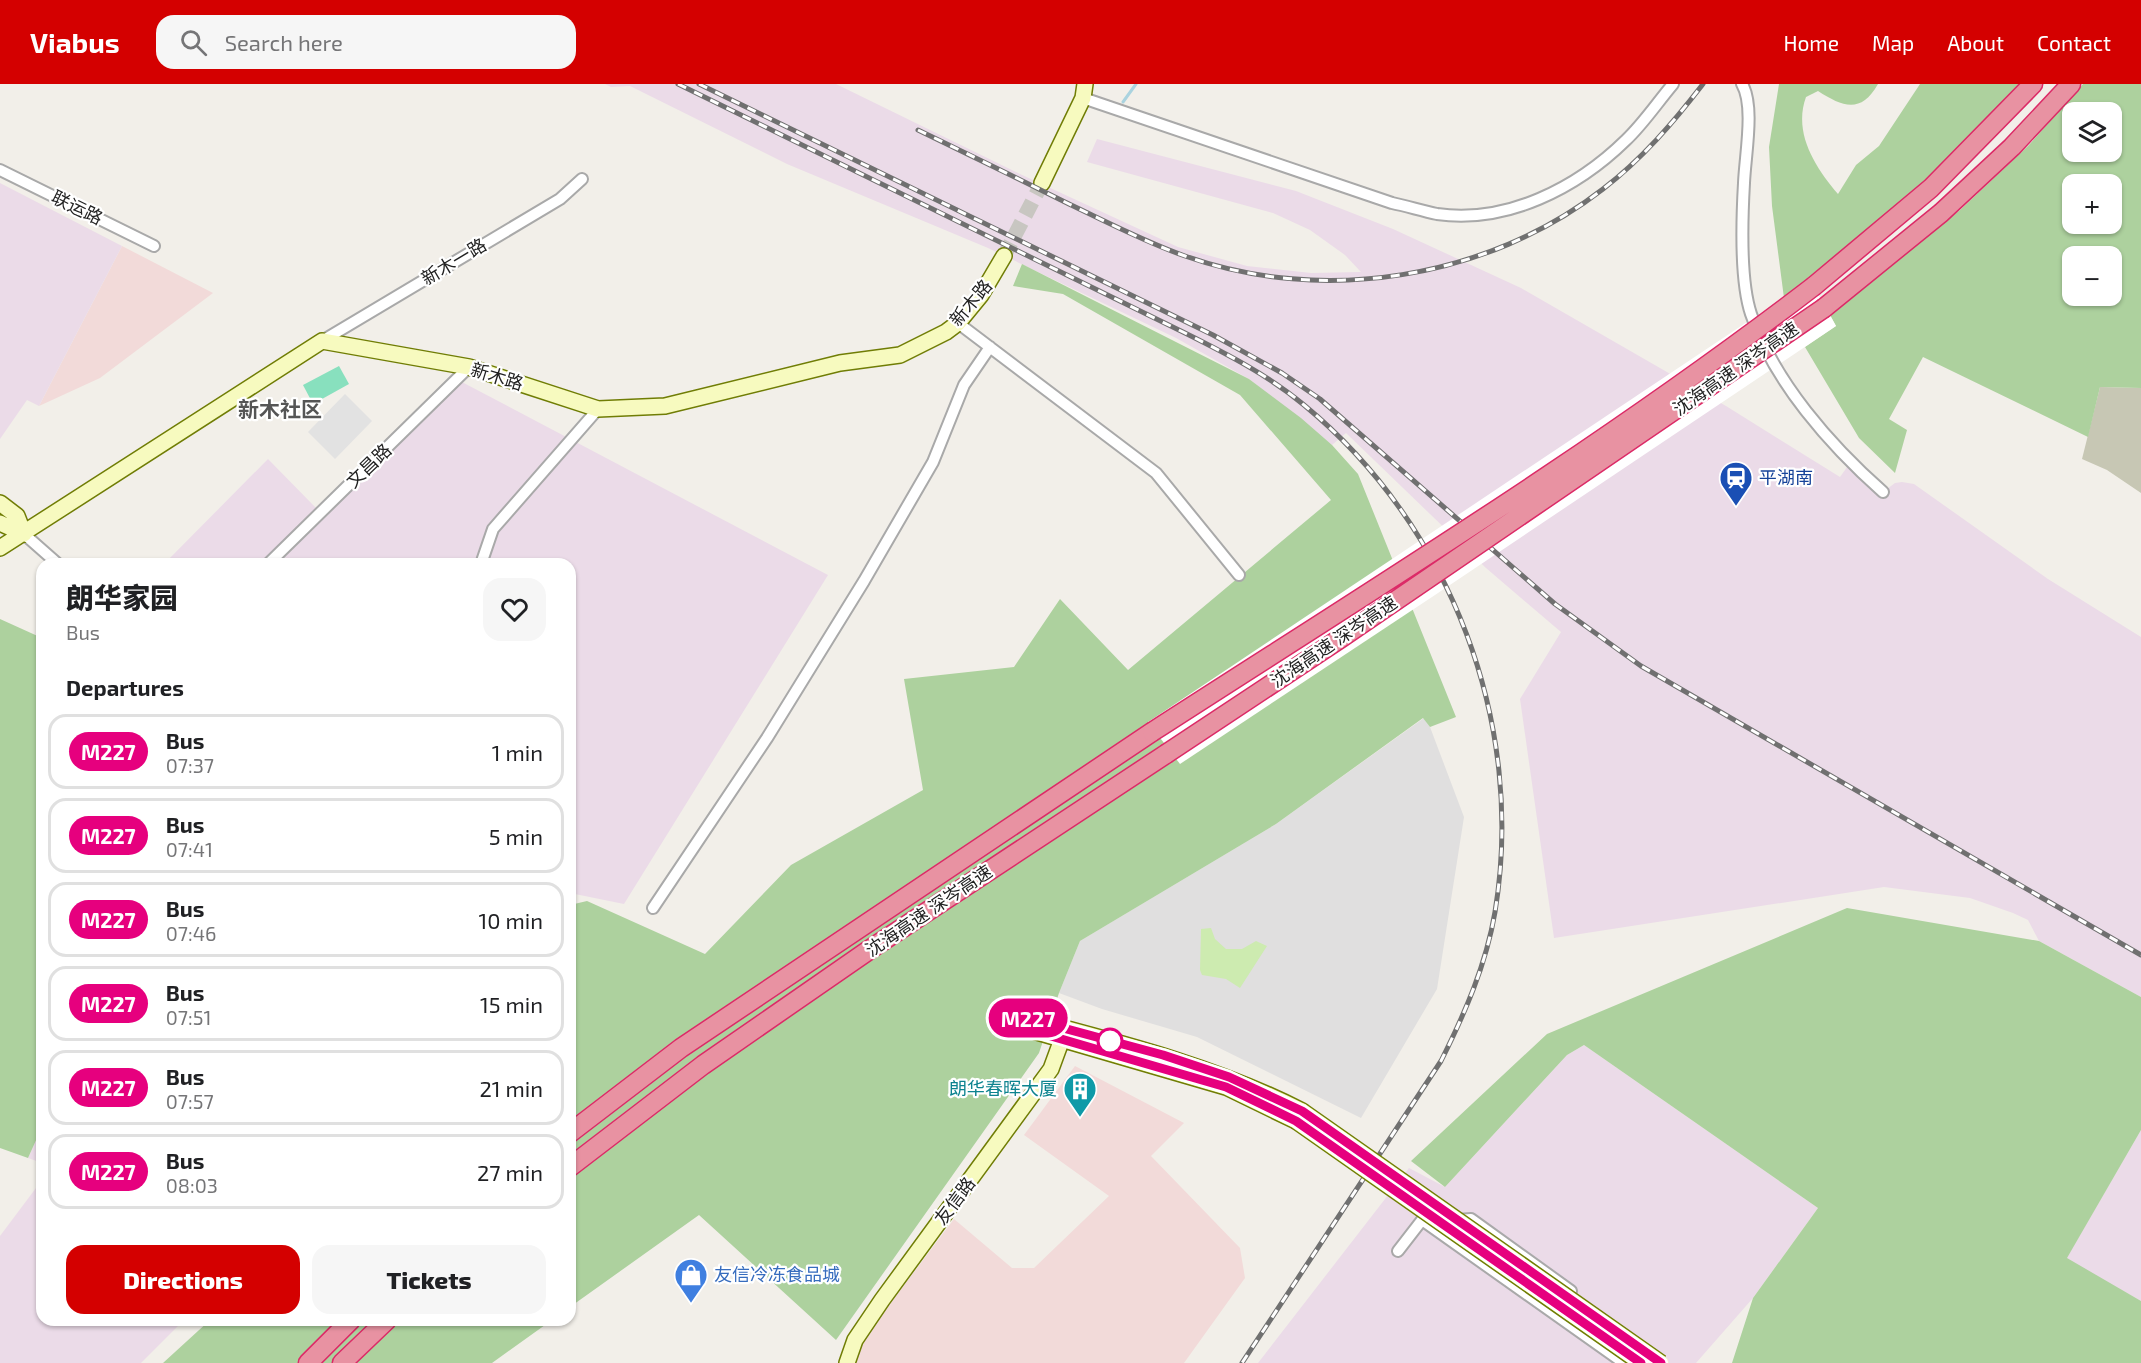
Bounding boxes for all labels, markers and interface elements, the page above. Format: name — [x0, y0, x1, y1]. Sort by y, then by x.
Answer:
search box — [156, 15, 576, 69]
text: Viabus — [30, 25, 120, 59]
icon: search — [177, 26, 210, 59]
text: Search here — [225, 29, 343, 55]
text: Home — [1783, 30, 1839, 55]
text: Map — [1872, 30, 1914, 55]
text: About — [1947, 30, 2004, 55]
text: Contact — [2037, 30, 2111, 55]
map controls — [2062, 102, 2122, 306]
button: layers — [2062, 102, 2122, 162]
button: + — [2062, 174, 2122, 234]
street label: 联运路 — [48, 185, 107, 229]
street label: 新木一路 — [417, 233, 490, 289]
button: − — [2062, 246, 2122, 306]
street label: 新木路 — [944, 275, 996, 330]
street label: 沈海高速 深岑高速 — [1668, 317, 1802, 420]
street label: 新木路 — [468, 358, 526, 394]
district label: 新木社区 — [238, 396, 322, 421]
street label: 文昌路 — [341, 439, 395, 492]
station icon: 平湖南 — [1718, 460, 1754, 507]
place label: 平湖南 — [1759, 466, 1813, 488]
button: heart — [483, 578, 546, 641]
text: 朗华家园 — [66, 580, 178, 614]
street label: 沈海高速 深岑高速 — [1266, 591, 1401, 692]
text: Bus — [66, 620, 100, 644]
text: Departures — [66, 674, 184, 700]
text: Bus — [166, 727, 205, 753]
text: M227 — [81, 739, 136, 764]
text: 1 min — [492, 739, 543, 765]
text: 07:37 — [166, 753, 214, 777]
text: Bus — [166, 811, 205, 837]
text: M227 — [81, 823, 136, 848]
text: 5 min — [489, 823, 543, 849]
text: 07:41 — [166, 837, 213, 861]
street label: 沈海高速 深岑高速 — [861, 860, 996, 961]
text: Bus — [166, 895, 205, 921]
text: M227 — [81, 907, 136, 932]
text: 10 min — [479, 907, 543, 933]
text: 07:46 — [166, 921, 216, 945]
text: Bus — [166, 979, 205, 1005]
text: M227 — [81, 991, 136, 1016]
text: 15 min — [480, 991, 543, 1017]
line badge: M227 — [986, 998, 1070, 1038]
text: 07:51 — [166, 1005, 211, 1029]
text: M227 — [1001, 1006, 1055, 1031]
unlabelled marker — [1097, 1028, 1123, 1054]
text: Bus — [166, 1063, 205, 1089]
building icon: 朗华春晖大厦 — [1062, 1071, 1098, 1118]
text: M227 — [81, 1075, 136, 1100]
text: 21 min — [479, 1075, 543, 1101]
place label: 朗华春晖大厦 — [949, 1077, 1057, 1099]
text: 07:57 — [166, 1089, 214, 1113]
text: Bus — [166, 1147, 205, 1173]
text: M227 — [81, 1159, 136, 1184]
text: 27 min — [477, 1159, 543, 1185]
street label: 友信路 — [929, 1172, 979, 1229]
text: 08:03 — [166, 1173, 218, 1197]
button: Directions — [66, 1245, 300, 1314]
button: Tickets — [312, 1245, 546, 1314]
shop icon: 友信冷冻食品城 — [673, 1257, 709, 1304]
place label: 友信冷冻食品城 — [714, 1263, 840, 1285]

